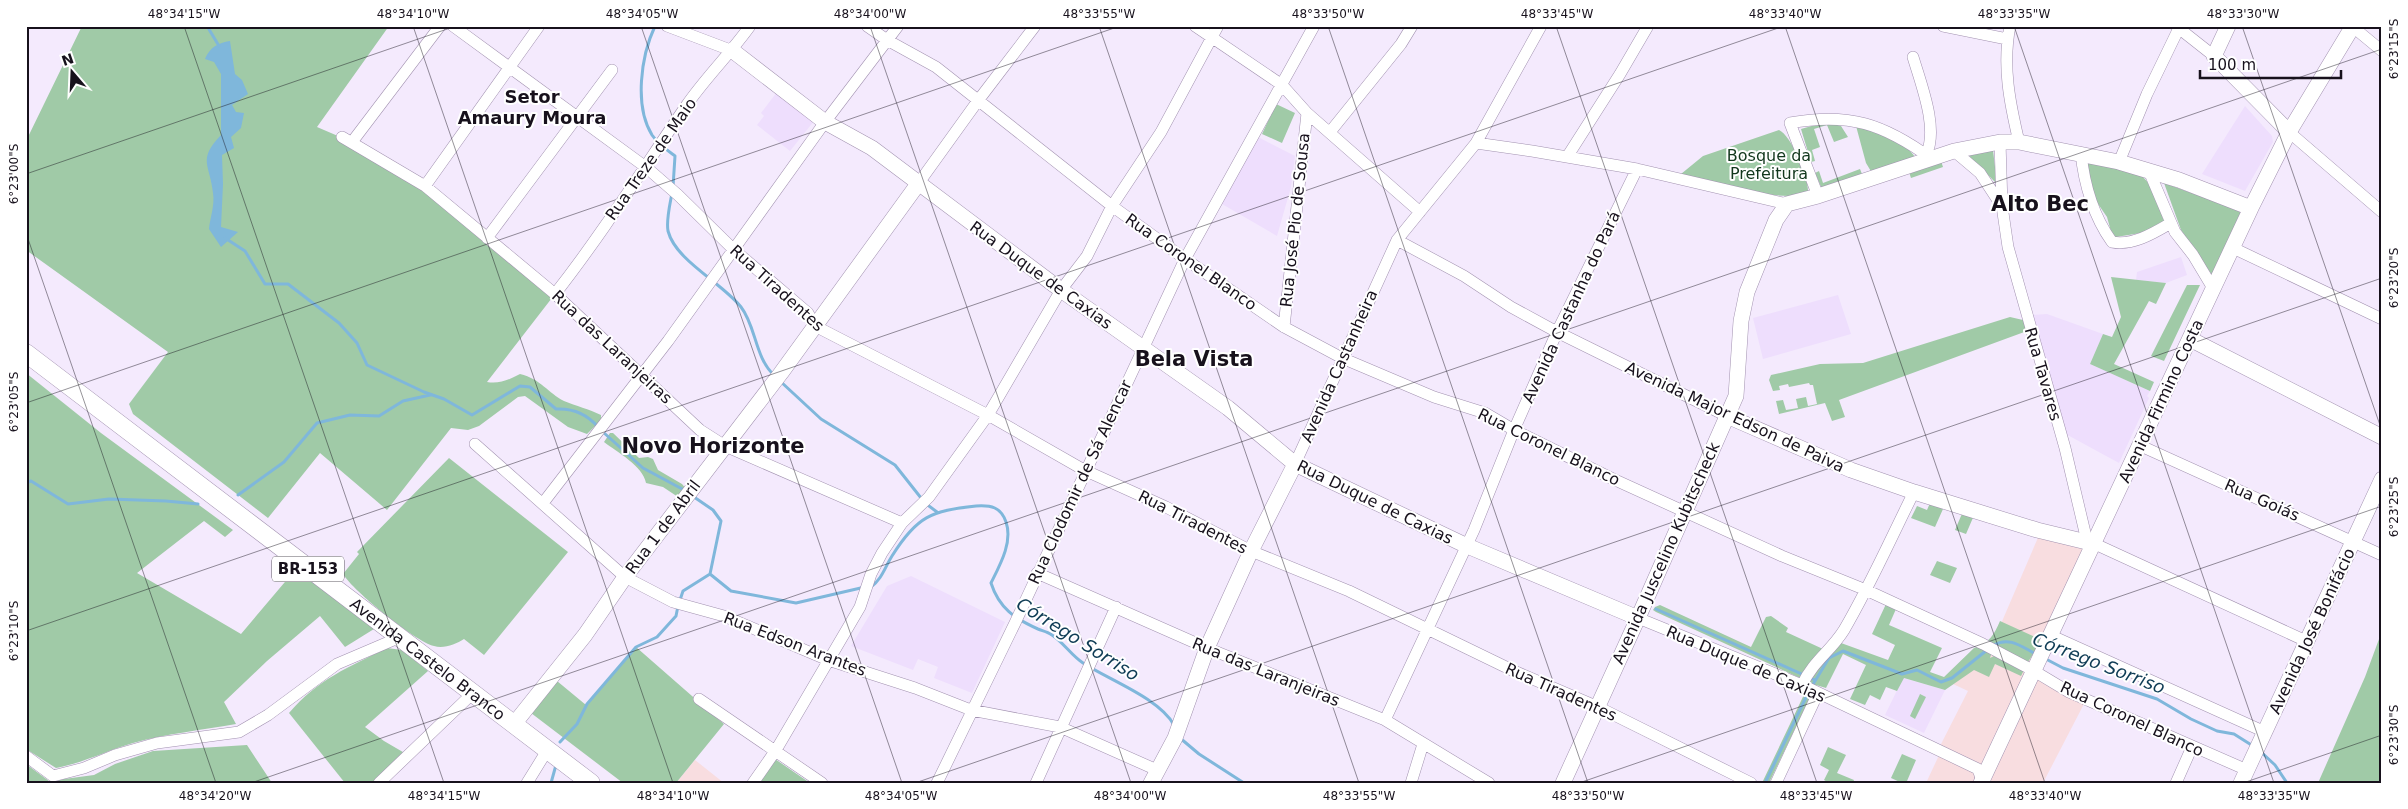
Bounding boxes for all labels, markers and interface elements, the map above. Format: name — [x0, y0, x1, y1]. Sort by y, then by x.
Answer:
text: 48°34'15"W — [148, 7, 220, 21]
text: 48°34'10"W — [377, 7, 449, 21]
text: 48°34'05"W — [606, 7, 678, 21]
text: 48°34'00"W — [834, 7, 906, 21]
text: 48°33'55"W — [1063, 7, 1135, 21]
text: 48°33'50"W — [1292, 7, 1364, 21]
text: 48°33'45"W — [1521, 7, 1593, 21]
text: 48°33'40"W — [1749, 7, 1821, 21]
text: 48°33'35"W — [1978, 7, 2050, 21]
text: 48°33'30"W — [2207, 7, 2279, 21]
text: 6°23'15"S — [2387, 19, 2401, 79]
north arrow — [48, 48, 98, 98]
scale bar — [2200, 48, 2342, 80]
text: N — [60, 50, 76, 69]
text: 100 m — [2208, 56, 2256, 74]
district label: Setor Amaury Moura — [458, 86, 606, 128]
street label: Rua Treze de Maio — [602, 94, 700, 224]
street label: Rua José Pio de Sousa — [1276, 132, 1314, 308]
text: 6°23'00"S — [7, 144, 21, 204]
park label: Bosque da Prefeitura — [1727, 146, 1811, 183]
district label: Alto Bec — [1991, 192, 2089, 216]
street label: Avenida Castanha do Pará — [1518, 208, 1624, 406]
street label: Rua Coronel Blanco — [1122, 210, 1260, 314]
street label: Rua Duque de Caxias — [966, 217, 1116, 333]
street label: Rua Tiradentes — [726, 241, 828, 335]
text: 6°23'20"S — [2387, 248, 2401, 308]
street label: Rua das Laranjeiras — [548, 286, 676, 408]
street label: Avenida Castanheira — [1297, 287, 1381, 445]
street label: Avenida Firmino Costa — [2115, 316, 2207, 486]
street label: Rua Tavares — [2021, 325, 2065, 423]
district label: Bela Vista — [1135, 347, 1253, 371]
street label: Avenida Major Edson de Paiva — [1622, 358, 1848, 476]
text: 6°23'05"S — [7, 372, 21, 432]
street label: Rua Clodomir de Sá Alencar — [1024, 376, 1136, 587]
street label: Rua Coronel Blanco — [1475, 404, 1623, 490]
district label: Novo Horizonte — [622, 434, 804, 458]
street label: Avenida Juscelino Kubitscheck — [1608, 439, 1724, 667]
street label: Rua Duque de Caxias — [1294, 456, 1456, 548]
street label: Rua Goiás — [2222, 475, 2302, 525]
street label: Rua 1 de Abril — [622, 476, 704, 578]
text: 6°23'25"S — [2387, 477, 2401, 537]
street label: Rua Tiradentes — [1135, 486, 1251, 558]
street label: Avenida José Bonifácio — [2265, 545, 2359, 717]
road number: BR-153 — [272, 556, 344, 582]
water label: Córrego Sorriso — [1013, 593, 1143, 685]
street label: Avenida Castelo Branco — [347, 594, 509, 724]
text: 6°23'10"S — [7, 601, 21, 661]
street label: Rua Edson Arantes — [721, 608, 869, 680]
street label: Rua Duque de Caxias — [1663, 622, 1829, 706]
water label: Córrego Sorriso — [2030, 628, 2168, 698]
street label: Rua das Laranjeiras — [1189, 634, 1343, 710]
street label: Rua Tiradentes — [1502, 659, 1620, 725]
street label: Rua Coronel Blanco — [2057, 677, 2207, 761]
text: 6°23'30"S — [2387, 705, 2401, 765]
text: 48°34'20"W — [179, 789, 251, 803]
text: 48°34'15"W — [408, 789, 480, 803]
text: 48°34'10"W — [637, 789, 709, 803]
text: 48°34'05"W — [865, 789, 937, 803]
text: 48°34'00"W — [1094, 789, 1166, 803]
text: 48°33'55"W — [1323, 789, 1395, 803]
text: 48°33'50"W — [1552, 789, 1624, 803]
text: 48°33'45"W — [1780, 789, 1852, 803]
text: 48°33'40"W — [2009, 789, 2081, 803]
text: 48°33'35"W — [2238, 789, 2310, 803]

